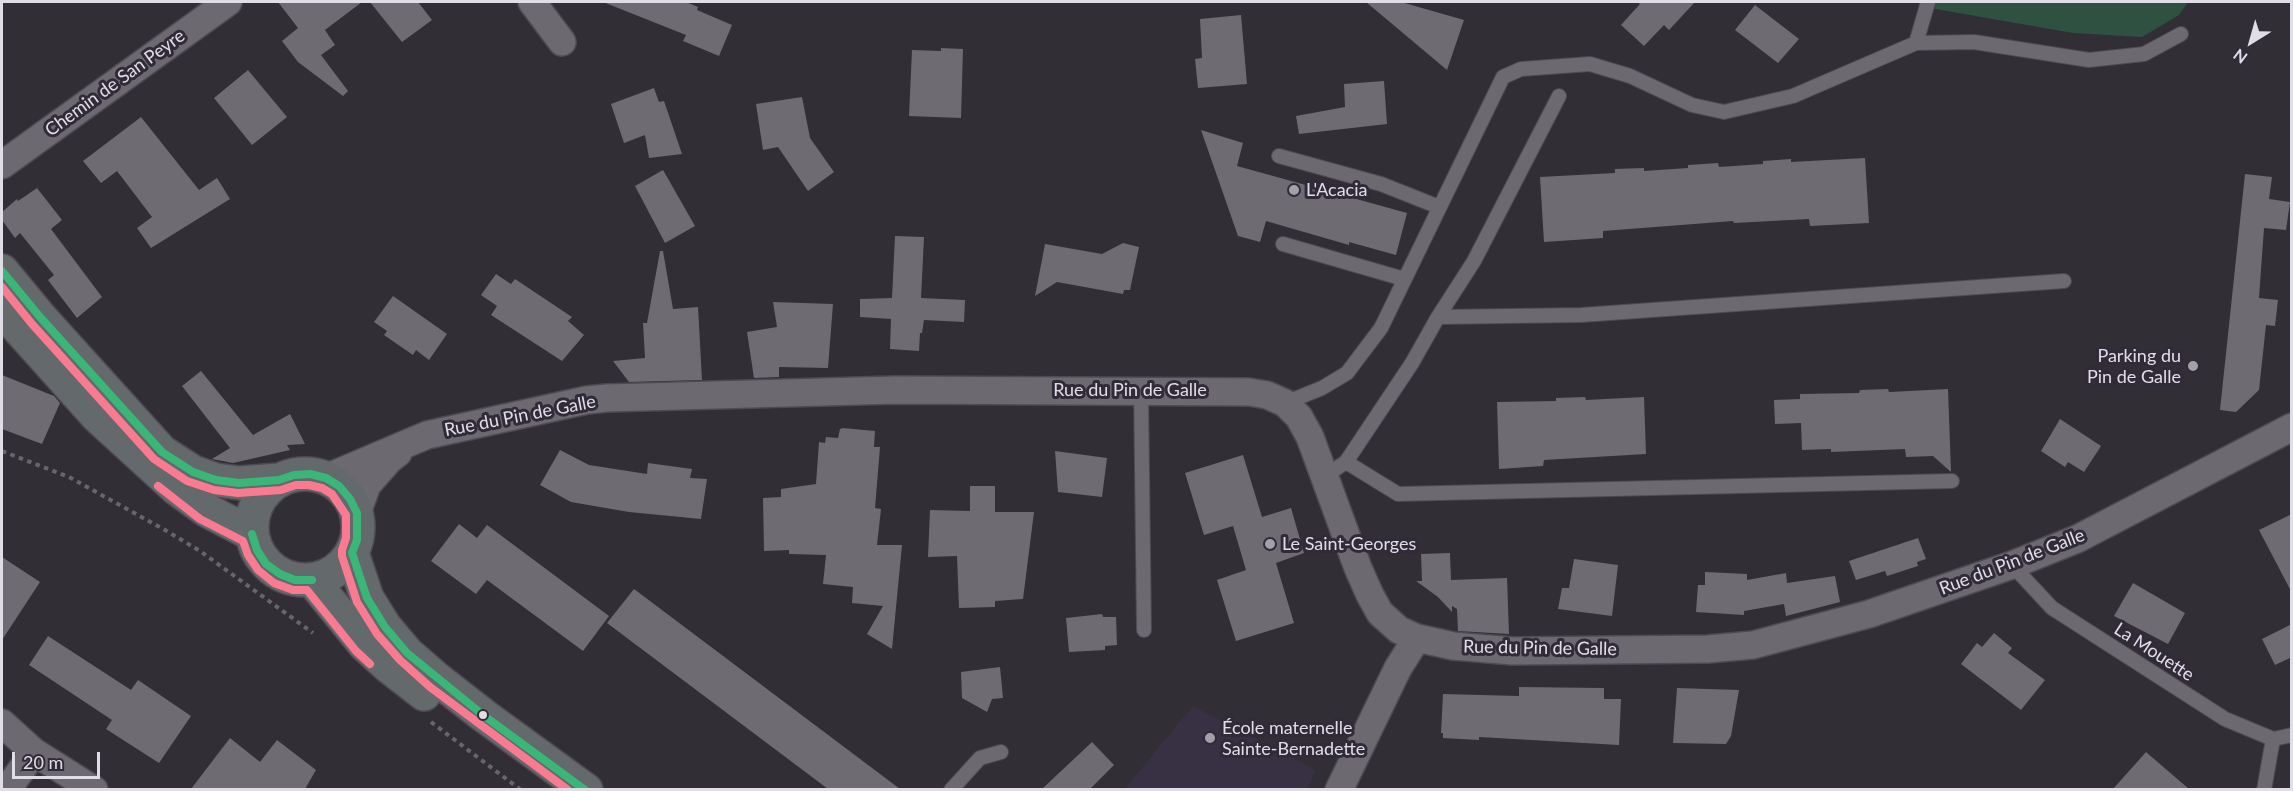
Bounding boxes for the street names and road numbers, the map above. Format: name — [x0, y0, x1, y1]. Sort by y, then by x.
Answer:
street label: Chemin de San Peyre — [41, 25, 189, 141]
street label: Rue du Pin de Galle — [1053, 379, 1207, 401]
street label: Rue du Pin de Galle — [442, 391, 598, 441]
street label: Rue du Pin de Galle — [1936, 524, 2088, 600]
street label: La Mouette — [2110, 618, 2198, 686]
street label: Rue du Pin de Galle — [1463, 636, 1617, 660]

